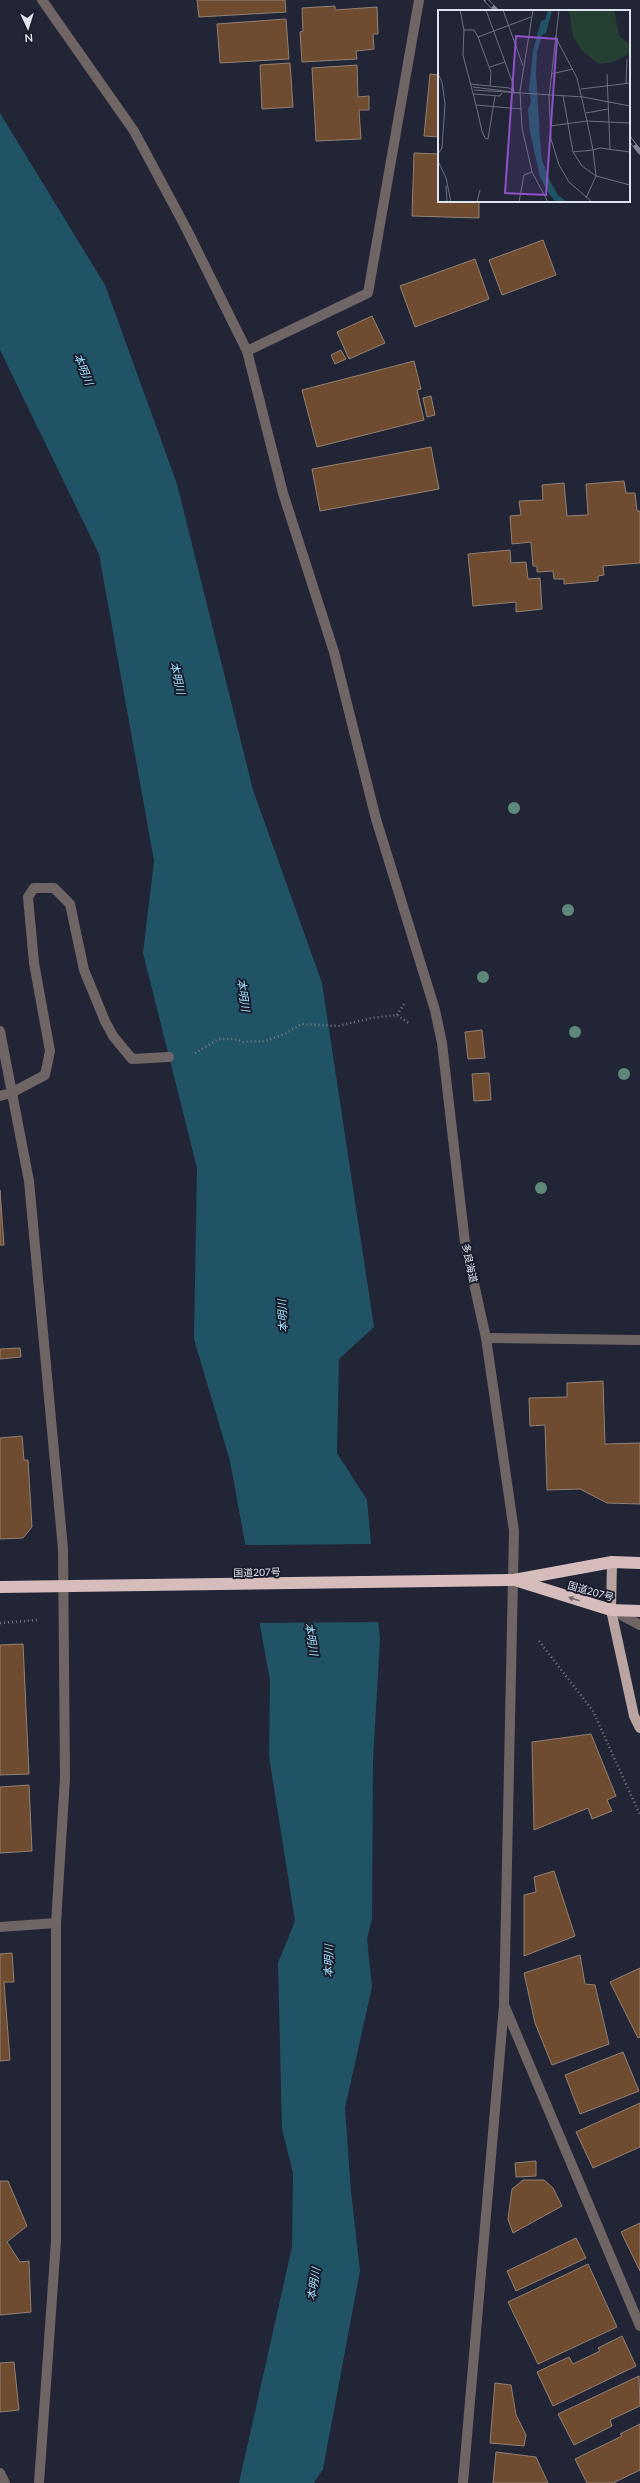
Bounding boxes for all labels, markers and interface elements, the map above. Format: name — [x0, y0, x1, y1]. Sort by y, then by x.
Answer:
north arrow — [8, 8, 48, 48]
inset map — [438, 10, 630, 202]
text: N — [24, 32, 33, 45]
water label: 本明川 — [72, 351, 97, 388]
water label: 本明川 — [168, 660, 188, 697]
water label: 本明川 — [235, 978, 253, 1013]
street label: 多良海道 — [460, 1242, 480, 1284]
water label: 本明川 — [275, 1298, 289, 1333]
street label: 国道207号 — [233, 1566, 281, 1578]
street label: 国道207号 — [567, 1579, 615, 1603]
one-way arrow — [568, 1595, 580, 1601]
water label: 本明川 — [303, 1622, 321, 1657]
water label: 本明川 — [321, 1943, 335, 1978]
water label: 本明川 — [304, 2266, 322, 2301]

